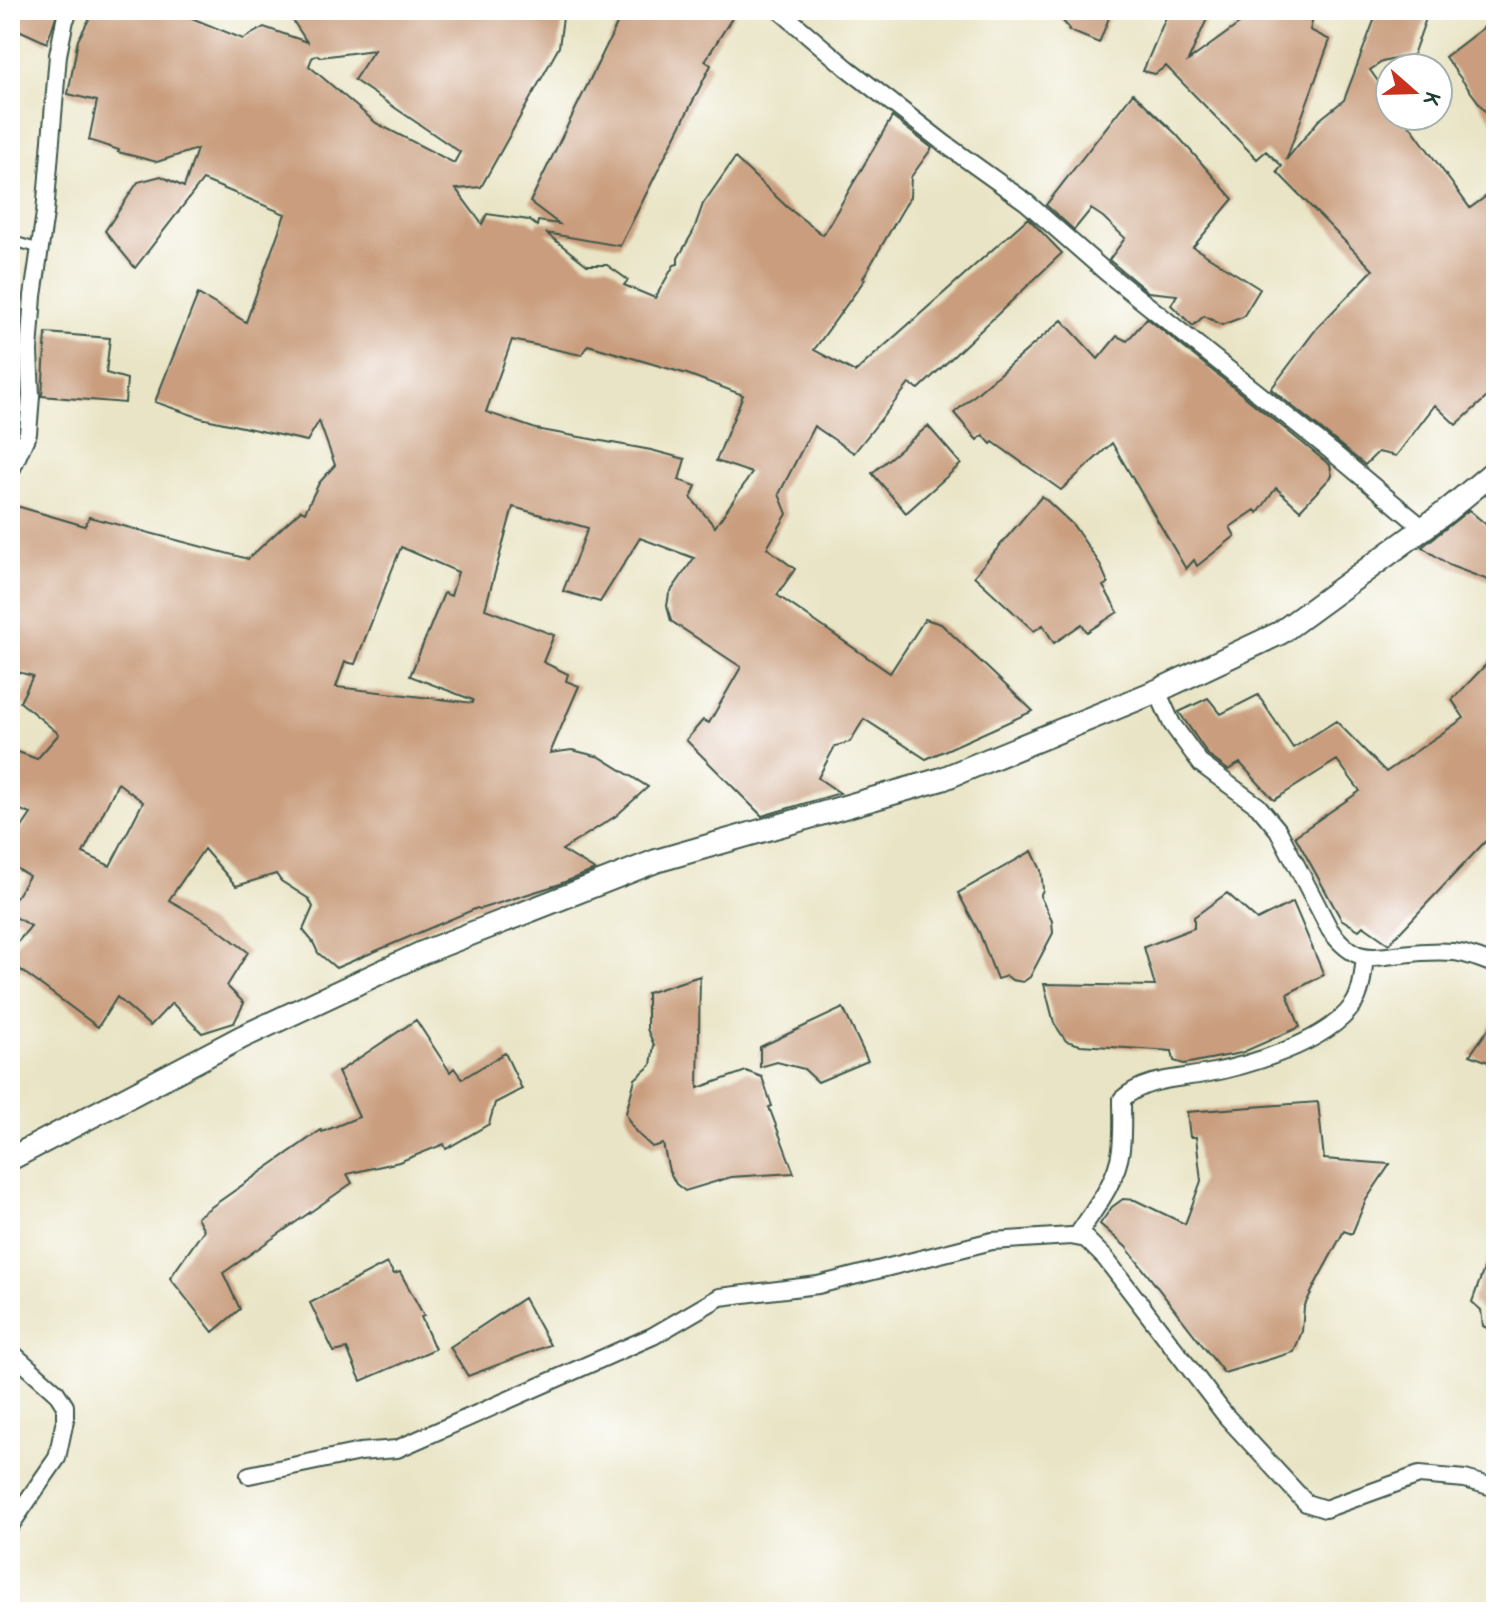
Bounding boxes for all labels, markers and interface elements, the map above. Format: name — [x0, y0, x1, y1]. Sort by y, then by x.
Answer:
north arrow — [1374, 52, 1454, 132]
text: K — [1417, 88, 1449, 110]

